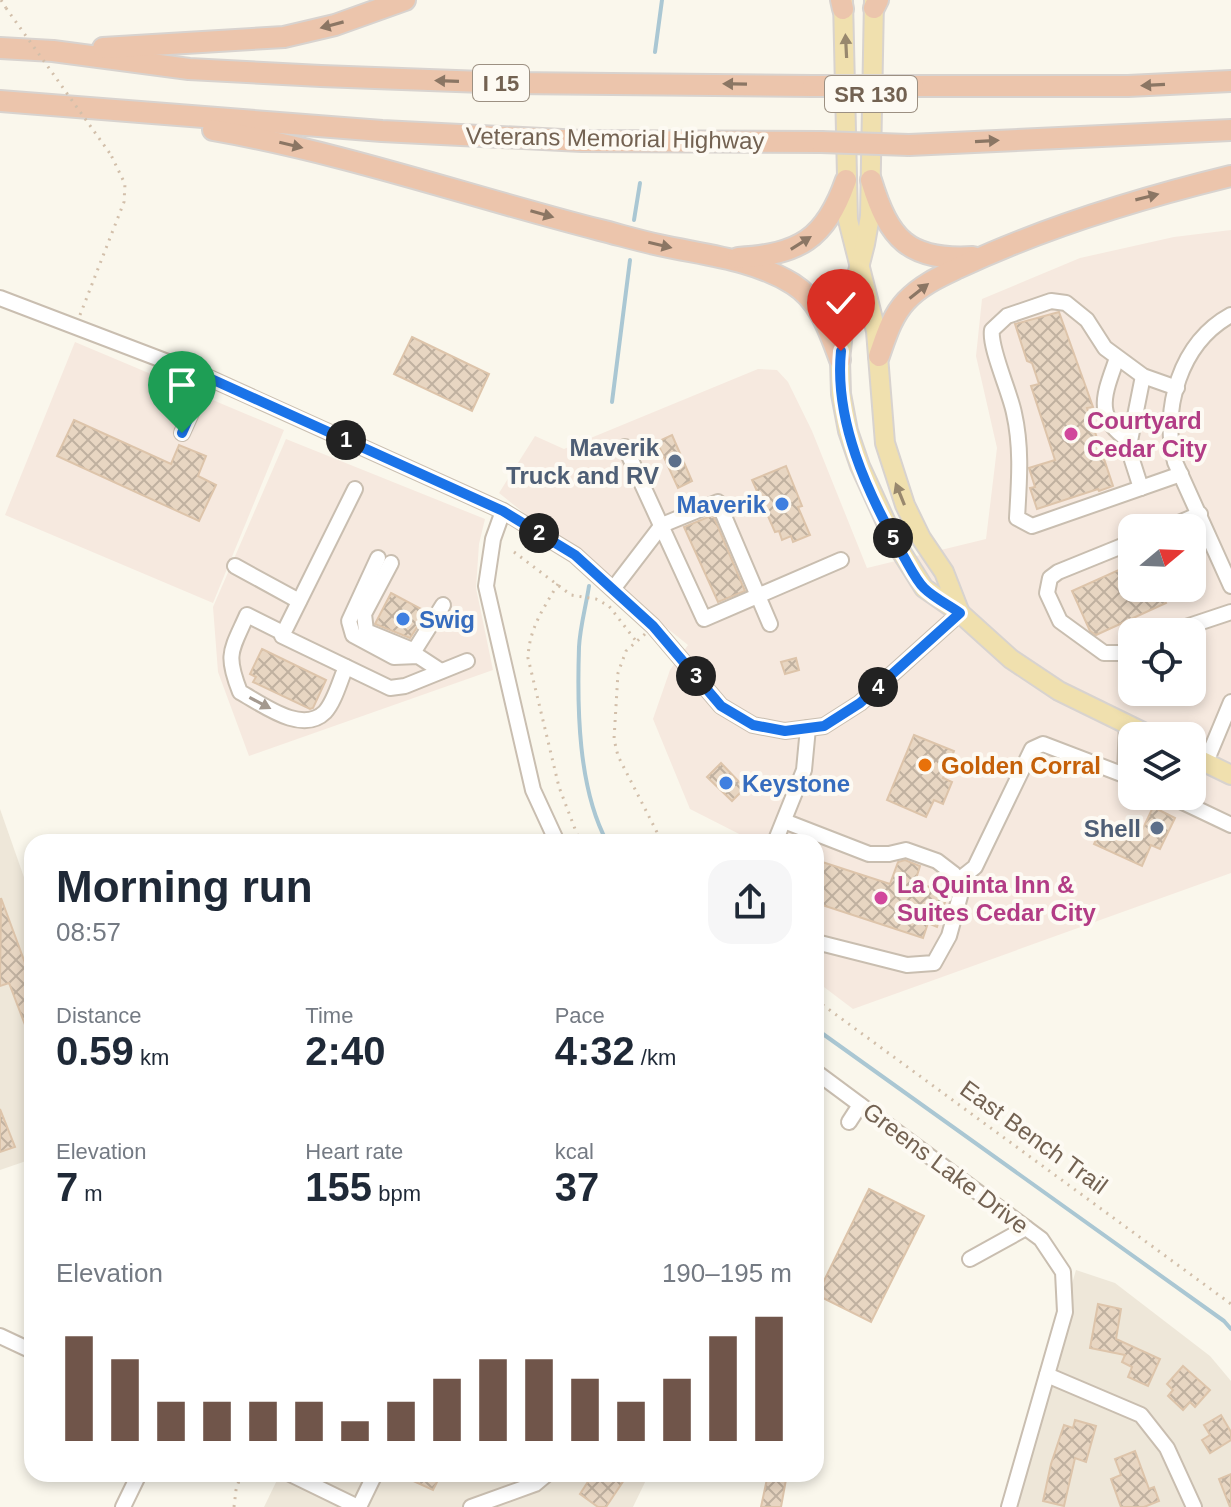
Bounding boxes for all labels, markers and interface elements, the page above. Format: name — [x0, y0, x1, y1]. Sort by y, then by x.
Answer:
one-way arrow — [319, 19, 343, 32]
one-way arrow — [839, 33, 852, 58]
road number: I 15 — [473, 65, 529, 101]
one-way arrow — [434, 74, 459, 87]
road number: SR 130 — [825, 76, 917, 112]
one-way arrow — [722, 78, 747, 91]
one-way arrow — [1140, 79, 1165, 92]
street label: Veterans Memorial Highway — [465, 122, 765, 154]
one-way arrow — [975, 134, 1000, 147]
one-way arrow — [279, 139, 304, 151]
one-way arrow — [1135, 190, 1160, 202]
one-way arrow — [530, 208, 554, 221]
one-way arrow — [790, 236, 812, 250]
one-way arrow — [648, 239, 673, 252]
pin — [807, 269, 875, 351]
icon: check — [819, 281, 863, 325]
one-way arrow — [909, 283, 929, 299]
pin — [148, 351, 216, 433]
icon: arrive — [160, 363, 204, 407]
place label: Courtyard Cedar City — [1087, 407, 1208, 462]
pin: 1 — [326, 420, 366, 460]
marker: Courtyard Cedar City — [1062, 425, 1080, 443]
text: 1 — [340, 427, 352, 452]
place label: Maverik Truck and RV — [506, 434, 660, 489]
marker: Maverik Truck and RV — [666, 452, 684, 470]
one-way arrow — [894, 482, 907, 506]
place label: Maverik — [677, 491, 767, 518]
marker: Maverik — [773, 495, 791, 513]
pin: 2 — [519, 513, 559, 553]
north arrow — [1118, 514, 1206, 602]
map controls — [1118, 514, 1206, 810]
pin: 5 — [873, 518, 913, 558]
text: 2 — [533, 520, 545, 545]
text: 5 — [887, 525, 899, 550]
place label: Swig — [419, 606, 475, 633]
marker: Swig — [394, 610, 412, 628]
button: locate — [1118, 618, 1206, 706]
pin: 3 — [676, 656, 716, 696]
text: 3 — [690, 663, 702, 688]
pin: 4 — [858, 667, 898, 707]
text: 4 — [872, 674, 884, 699]
one-way arrow — [249, 697, 272, 710]
button: layers — [1118, 722, 1206, 810]
place label: Golden Corral — [941, 752, 1101, 779]
marker: Golden Corral — [916, 756, 934, 774]
place label: Keystone — [742, 770, 850, 797]
marker: Keystone — [717, 774, 735, 792]
place label: Shell — [1084, 815, 1141, 842]
marker: Shell — [1148, 819, 1166, 837]
button: share — [708, 860, 792, 944]
text: Morning run — [56, 862, 313, 911]
place label: La Quinta Inn & Suites Cedar City — [897, 871, 1096, 926]
marker: La Quinta Inn & Suites Cedar City — [872, 889, 890, 907]
text: 08:57 — [56, 917, 121, 947]
text: Distance — [56, 1003, 142, 1028]
text: Time — [305, 1003, 353, 1028]
text: Pace — [555, 1003, 605, 1028]
text: 0.59 — [56, 1029, 134, 1073]
text: 2:40 — [305, 1029, 385, 1073]
text: 4:32 — [555, 1029, 635, 1073]
text: km — [134, 1045, 169, 1070]
text: /km — [635, 1045, 676, 1070]
street label: East Bench Trail — [955, 1075, 1113, 1199]
street label: Greens Lake Drive — [858, 1097, 1034, 1239]
text: Elevation — [56, 1139, 147, 1164]
text: Heart rate — [305, 1139, 403, 1164]
text: kcal — [555, 1139, 594, 1164]
text: 7 — [56, 1165, 78, 1209]
text: 155 — [305, 1165, 372, 1209]
text: 37 — [555, 1165, 599, 1209]
text: m — [78, 1181, 103, 1206]
text: bpm — [372, 1181, 421, 1206]
text: Elevation — [56, 1258, 163, 1288]
text: 190–195 m — [662, 1258, 792, 1288]

